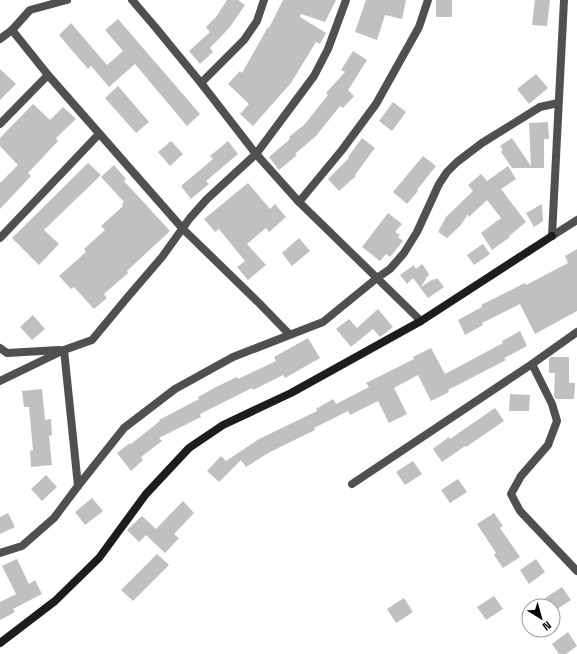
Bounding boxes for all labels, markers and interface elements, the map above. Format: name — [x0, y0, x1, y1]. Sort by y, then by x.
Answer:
north arrow — [521, 598, 561, 638]
text: N — [540, 618, 554, 634]

